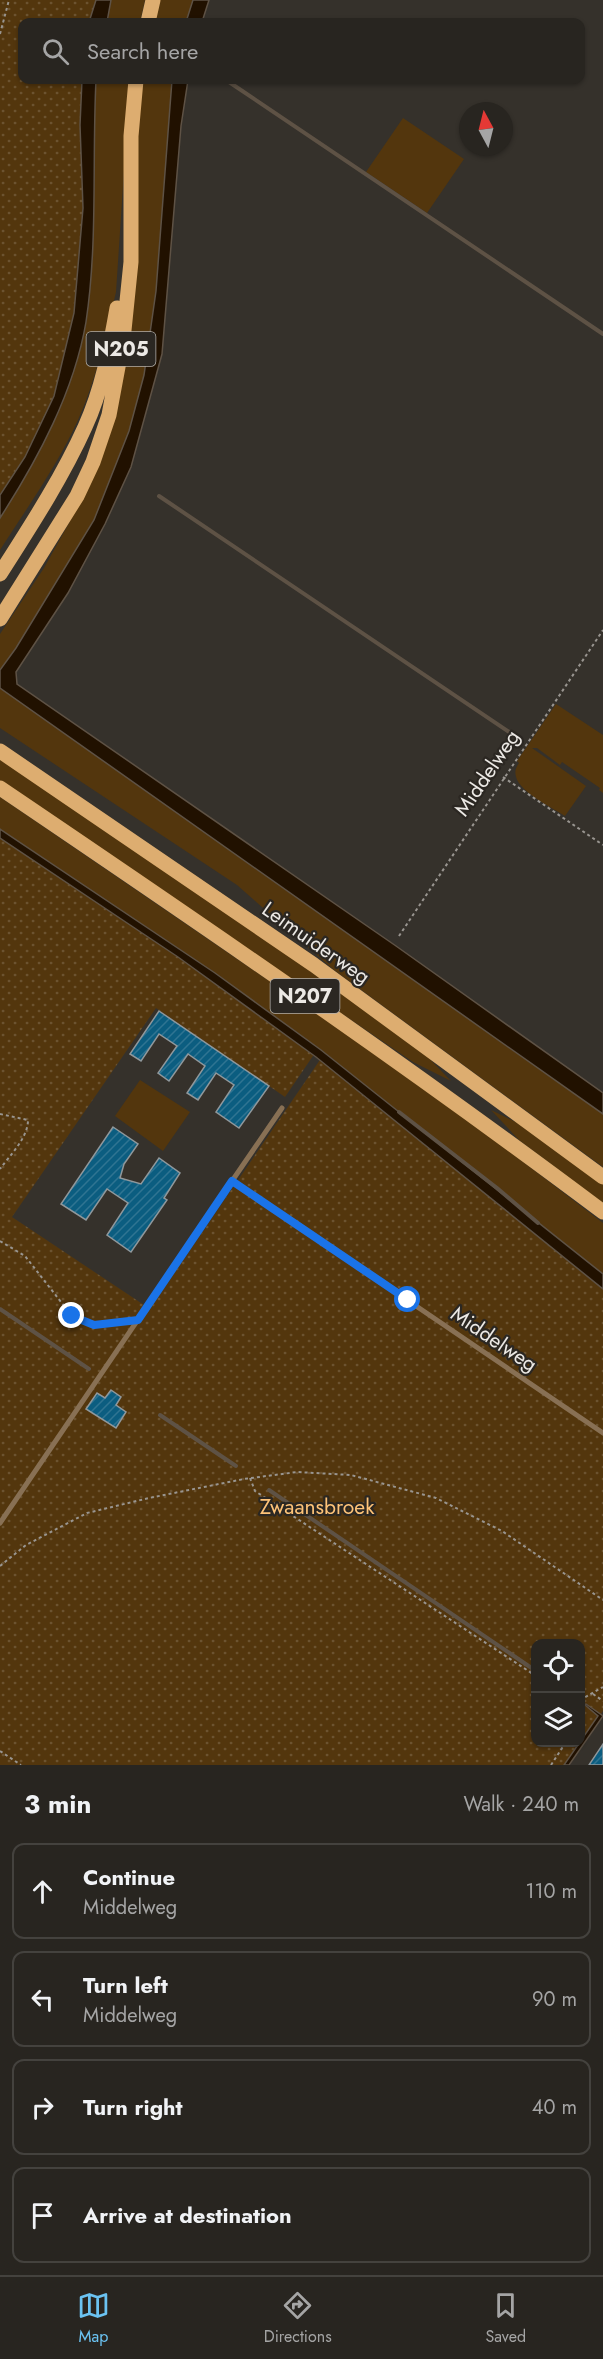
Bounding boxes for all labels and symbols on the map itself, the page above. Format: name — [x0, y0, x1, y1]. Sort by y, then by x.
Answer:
north arrow — [459, 102, 513, 156]
road number: N205 — [86, 332, 156, 366]
street label: Middelweg — [447, 724, 527, 822]
street label: Leimuiderweg — [256, 895, 376, 991]
road number: N207 — [270, 979, 340, 1013]
route start — [394, 1286, 420, 1312]
street label: Middelweg — [445, 1299, 543, 1379]
route end — [58, 1302, 84, 1328]
park label: Zwaansbroek — [260, 1492, 375, 1522]

